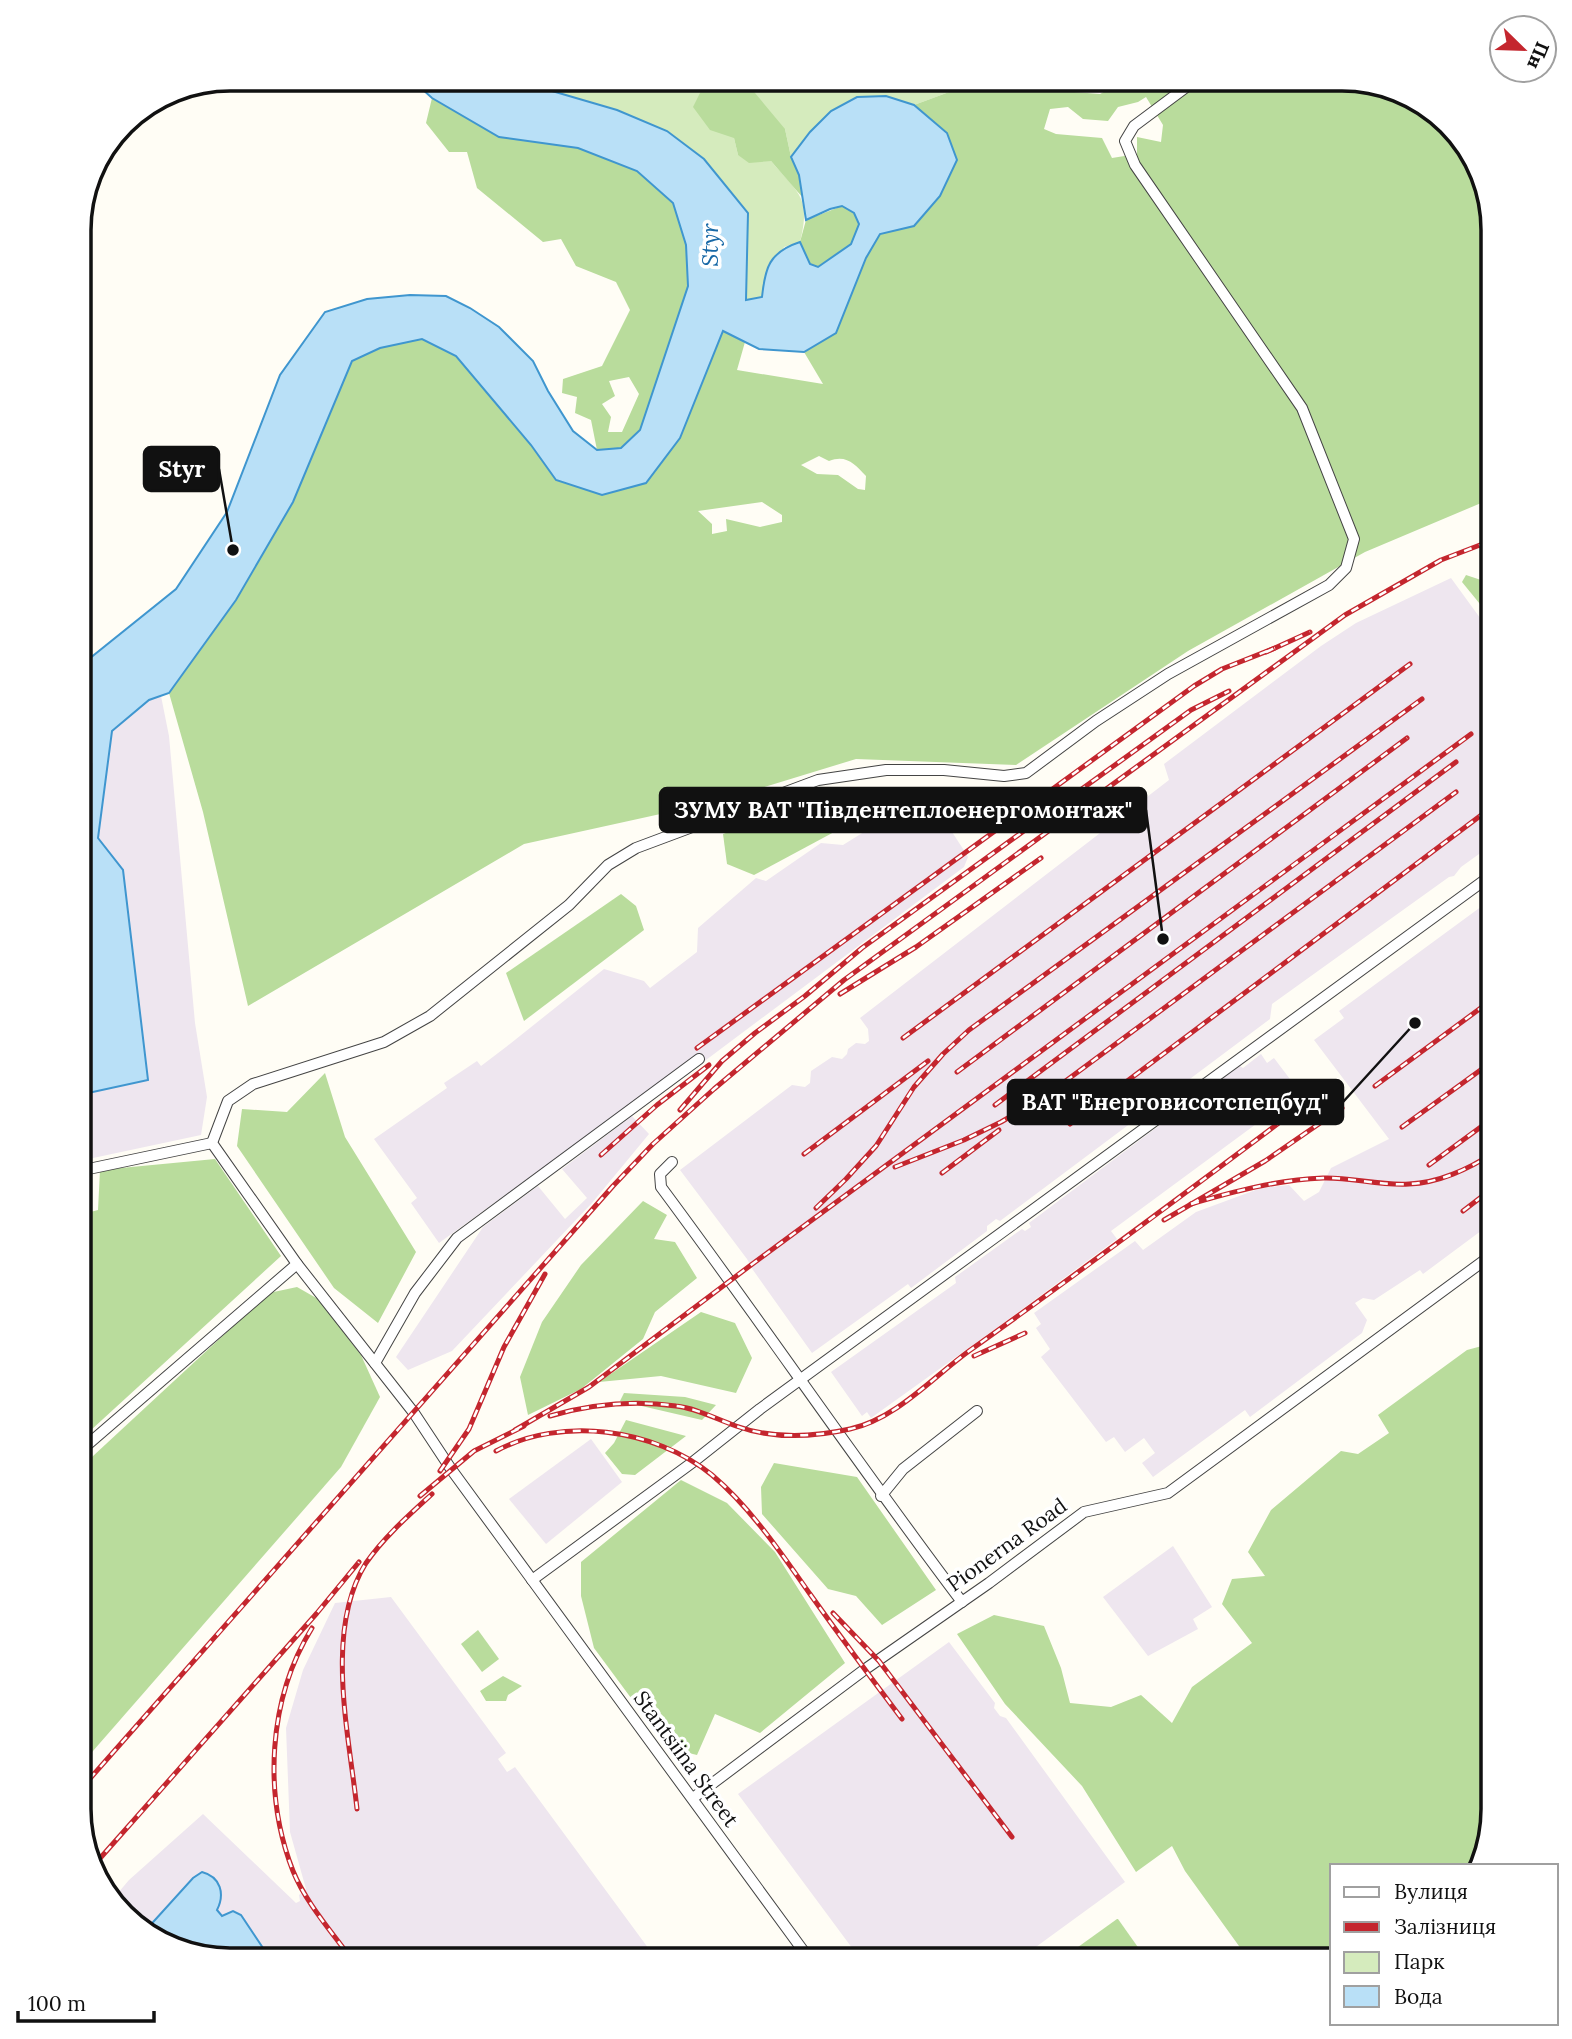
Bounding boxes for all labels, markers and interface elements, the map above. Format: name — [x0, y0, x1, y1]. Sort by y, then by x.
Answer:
north arrow — [1488, 14, 1558, 84]
text: Пн — [1522, 38, 1555, 73]
water label: Styr — [695, 223, 724, 267]
callout: Styr — [144, 447, 219, 491]
text: Styr — [159, 454, 205, 483]
callout: ЗУМУ ВАТ "Південтеплоенергомонтаж" — [660, 788, 1146, 832]
text: ЗУМУ ВАТ "Південтеплоенергомонтаж" — [674, 795, 1132, 824]
callout: ВАТ "Енерговисотспецбуд" — [1008, 1080, 1343, 1124]
text: ВАТ "Енерговисотспецбуд" — [1021, 1087, 1329, 1116]
street label: Pionerna Road — [941, 1492, 1072, 1597]
street label: Stantsiina Street — [628, 1685, 745, 1833]
legend — [1330, 1864, 1558, 2025]
text: Вулиця — [1394, 1878, 1468, 1905]
text: Залізниця — [1394, 1913, 1496, 1940]
text: Парк — [1394, 1948, 1445, 1975]
scale bar — [18, 1980, 154, 2024]
text: Вода — [1394, 1983, 1443, 2010]
text: 100 m — [28, 1990, 86, 2017]

